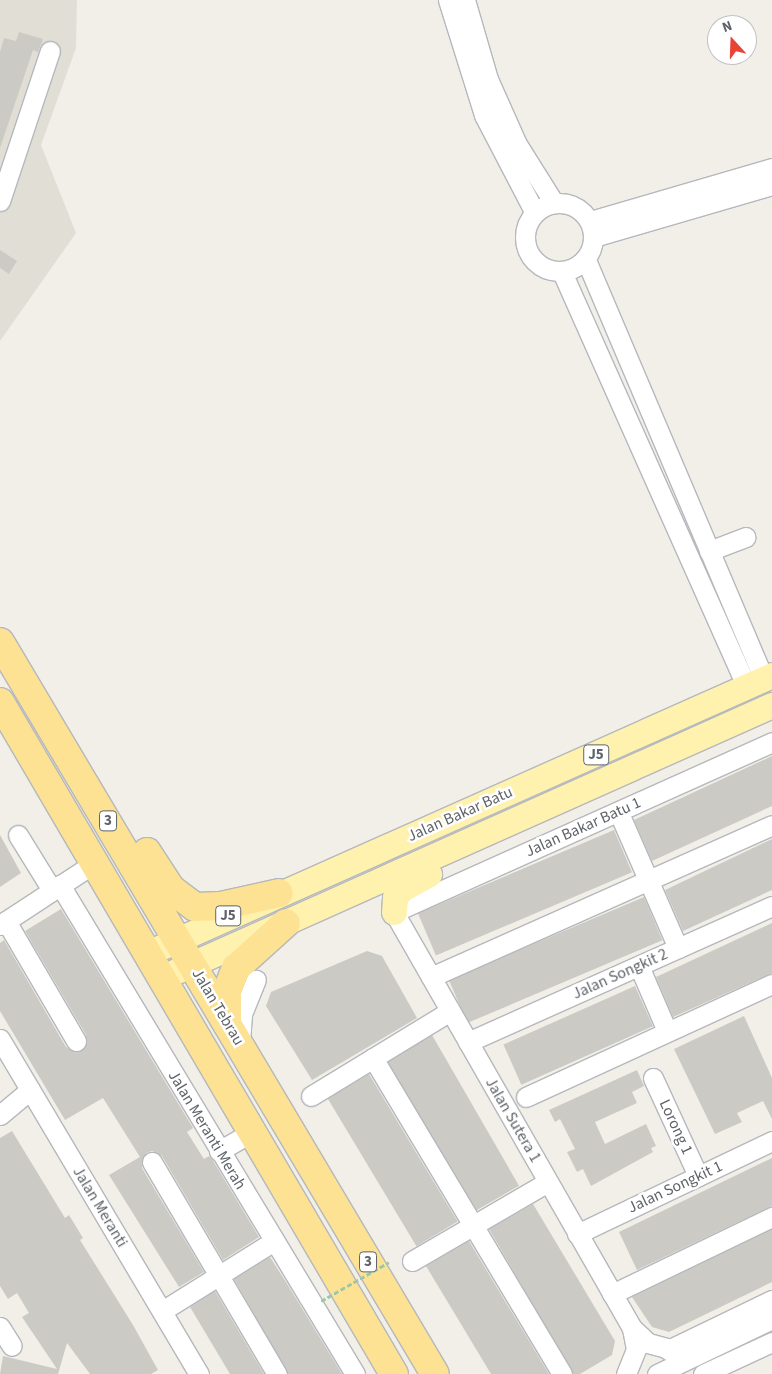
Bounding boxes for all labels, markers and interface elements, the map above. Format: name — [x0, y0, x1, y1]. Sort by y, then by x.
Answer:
north arrow — [707, 15, 757, 65]
text: N — [719, 16, 735, 38]
road number: J5 — [582, 742, 610, 768]
street label: Jalan Bakar Batu — [404, 782, 516, 846]
street label: Jalan Bakar Batu 1 — [522, 793, 644, 861]
road number: 3 — [98, 808, 118, 834]
road number: J5 — [214, 904, 242, 928]
street label: Jalan Songkit 2 — [569, 944, 671, 1004]
street label: Jalan Tebrau — [188, 965, 248, 1049]
street label: Jalan Meranti Merah — [164, 1067, 250, 1193]
street label: Jalan Sutera 1 — [481, 1074, 545, 1166]
street label: Lorong 1 — [655, 1097, 697, 1157]
street label: Jalan Songkit 1 — [625, 1157, 725, 1217]
street label: Jalan Meranti — [68, 1163, 132, 1251]
road number: 3 — [358, 1250, 378, 1274]

